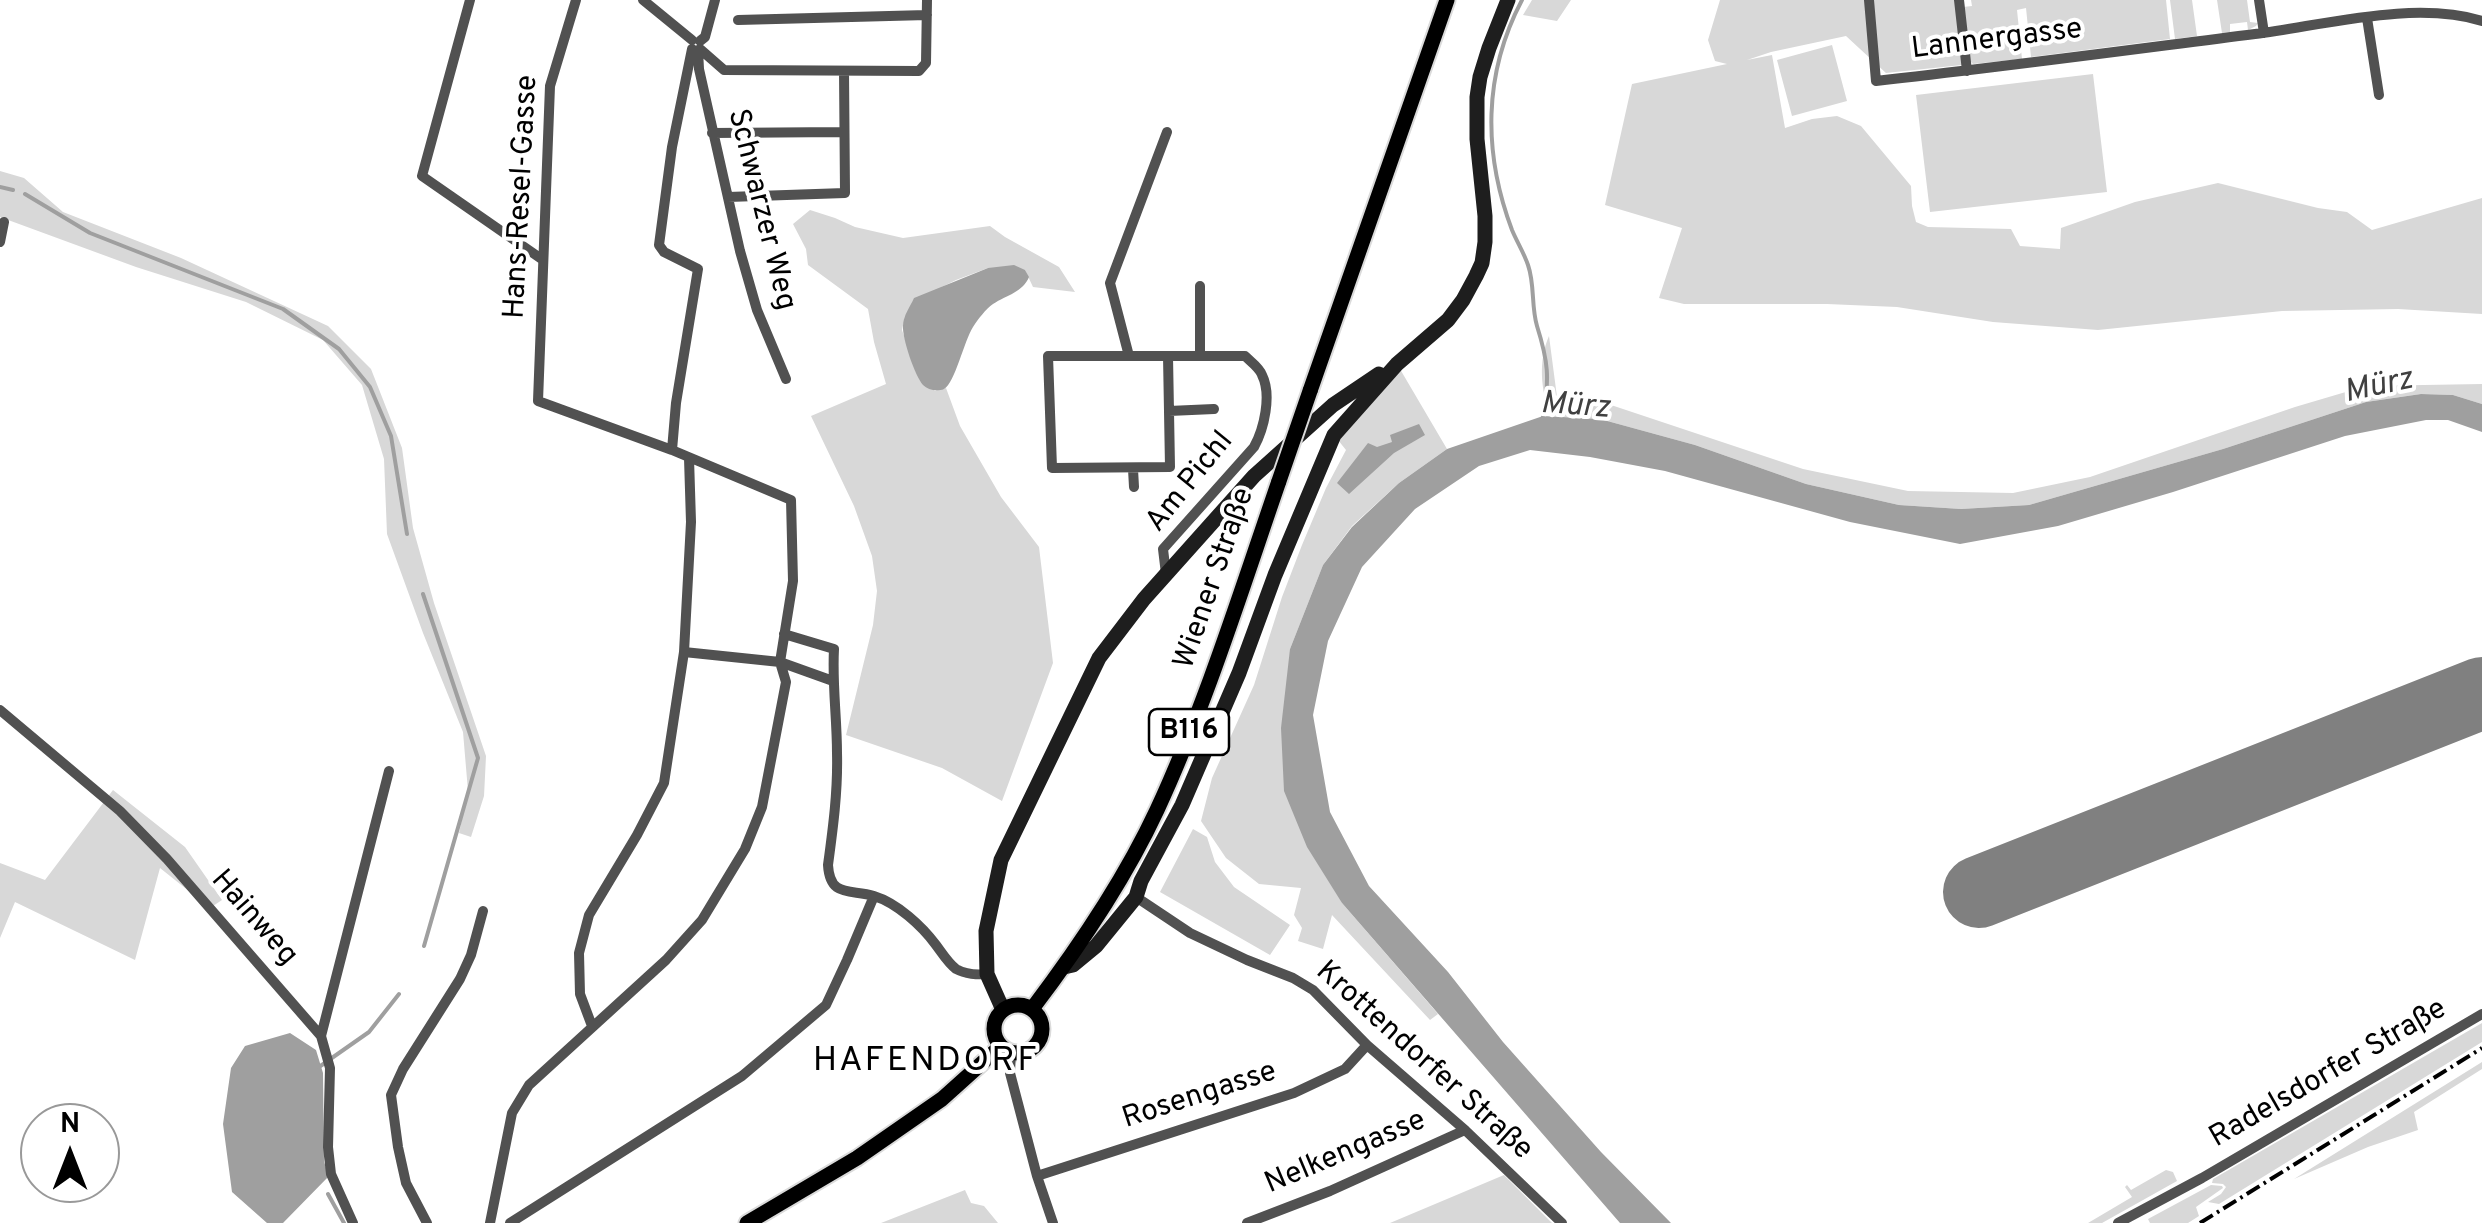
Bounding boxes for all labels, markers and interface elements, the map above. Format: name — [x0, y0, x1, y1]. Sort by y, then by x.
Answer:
street label: Lannergasse — [1910, 13, 2084, 69]
street label: Hans-Resel-Gasse — [499, 74, 547, 320]
street label: Schwarzer Weg — [718, 106, 802, 314]
water label: Mürz — [2341, 362, 2417, 414]
water label: Mürz — [1539, 386, 1611, 430]
street label: Am Pichl — [1140, 425, 1242, 541]
street label: Wiener Straße — [1168, 484, 1264, 674]
road number: B116 — [1149, 709, 1229, 755]
street label: Hainweg — [202, 864, 304, 974]
street label: Krottendorfer Straße — [1307, 955, 1539, 1169]
street label: Radelsdorfer Straße — [2204, 993, 2454, 1157]
district label: HAFENDORF — [813, 1042, 1039, 1084]
street label: Rosengasse — [1118, 1055, 1282, 1139]
north arrow — [20, 1103, 120, 1203]
street label: Nelkengasse — [1260, 1104, 1432, 1204]
text: N — [60, 1107, 80, 1143]

